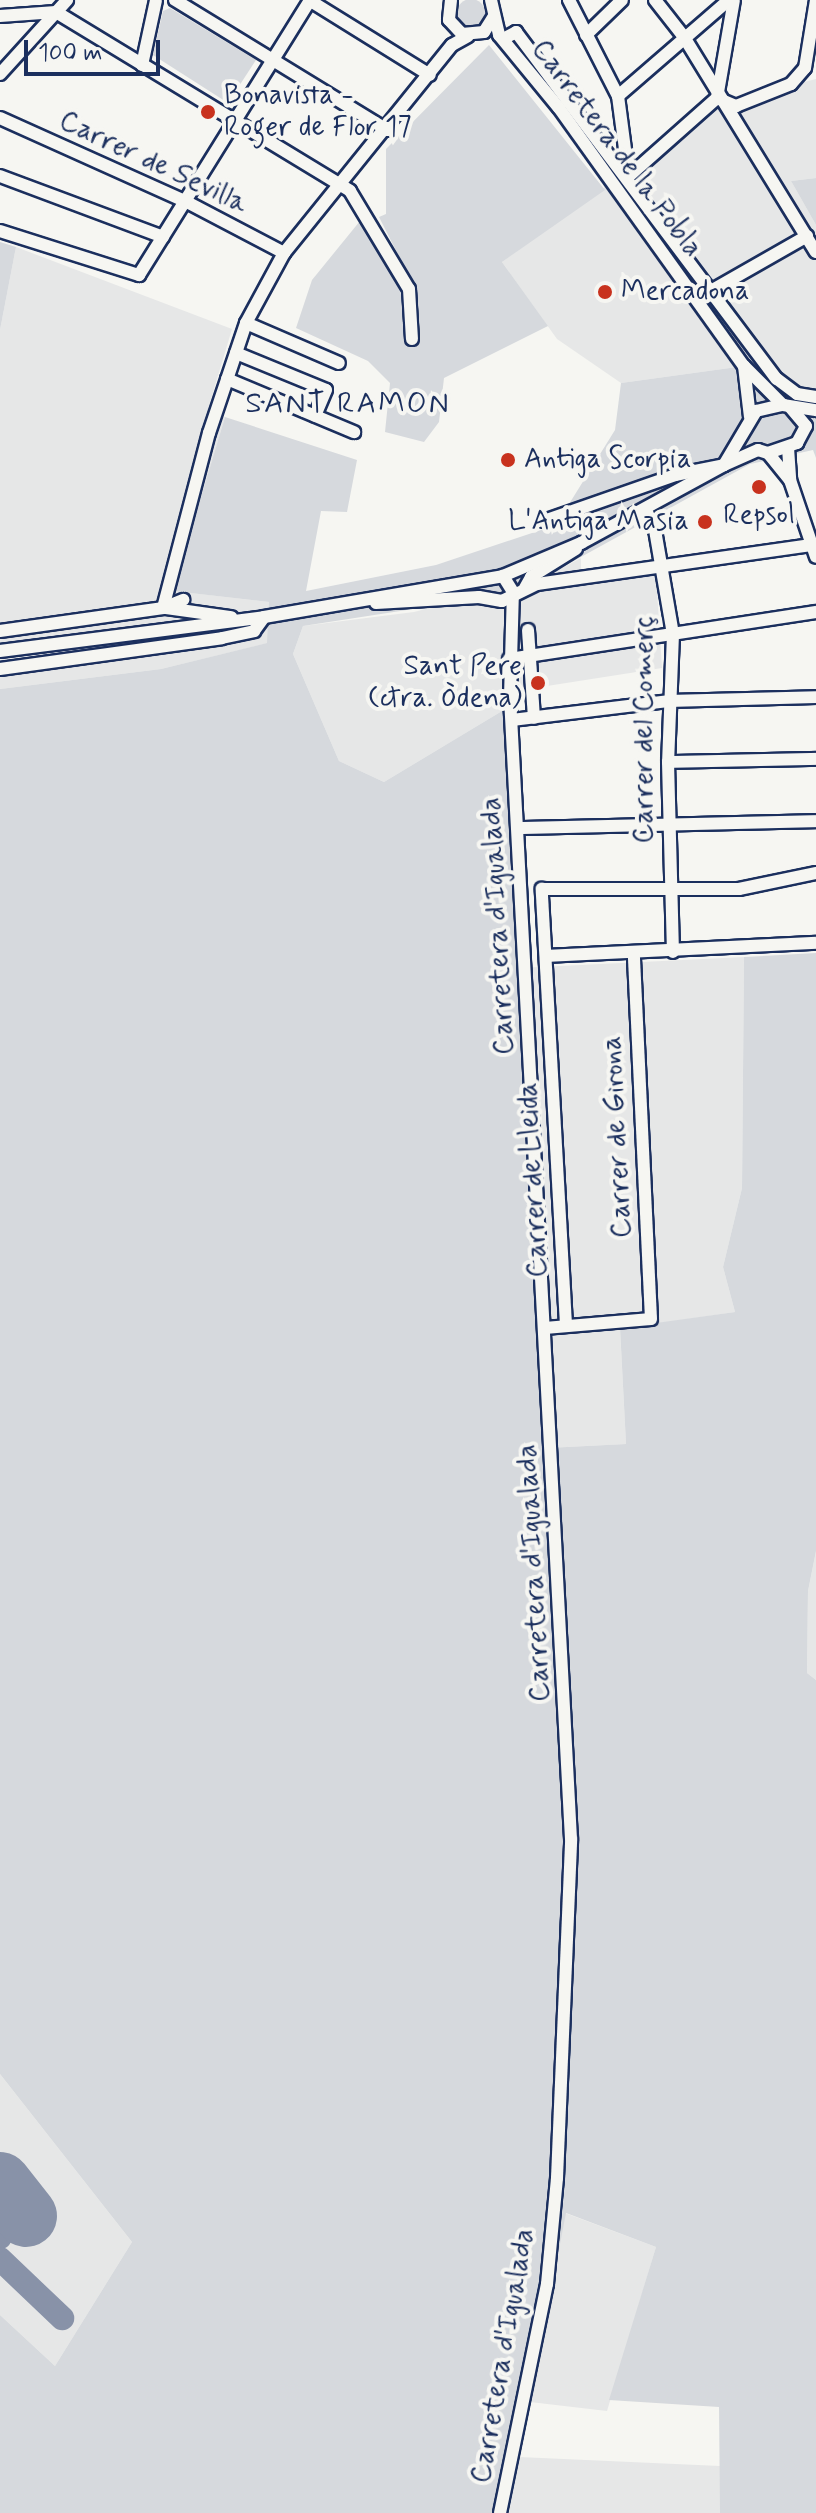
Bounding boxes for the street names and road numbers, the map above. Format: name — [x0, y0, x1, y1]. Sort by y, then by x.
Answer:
street label: Carretera de la Pobla — [525, 36, 707, 262]
street label: Carrer de Sevilla — [53, 105, 253, 221]
street label: Carrer del Comerç — [628, 616, 662, 844]
street label: Carretera d'Igualada — [476, 797, 522, 1055]
street label: Carrer de Girona — [596, 1036, 640, 1238]
street label: Carrer de Lleida — [512, 1082, 556, 1278]
street label: Carretera d'Igualada — [512, 1444, 558, 1702]
street label: Carretera d'Igualada — [465, 2227, 543, 2485]

